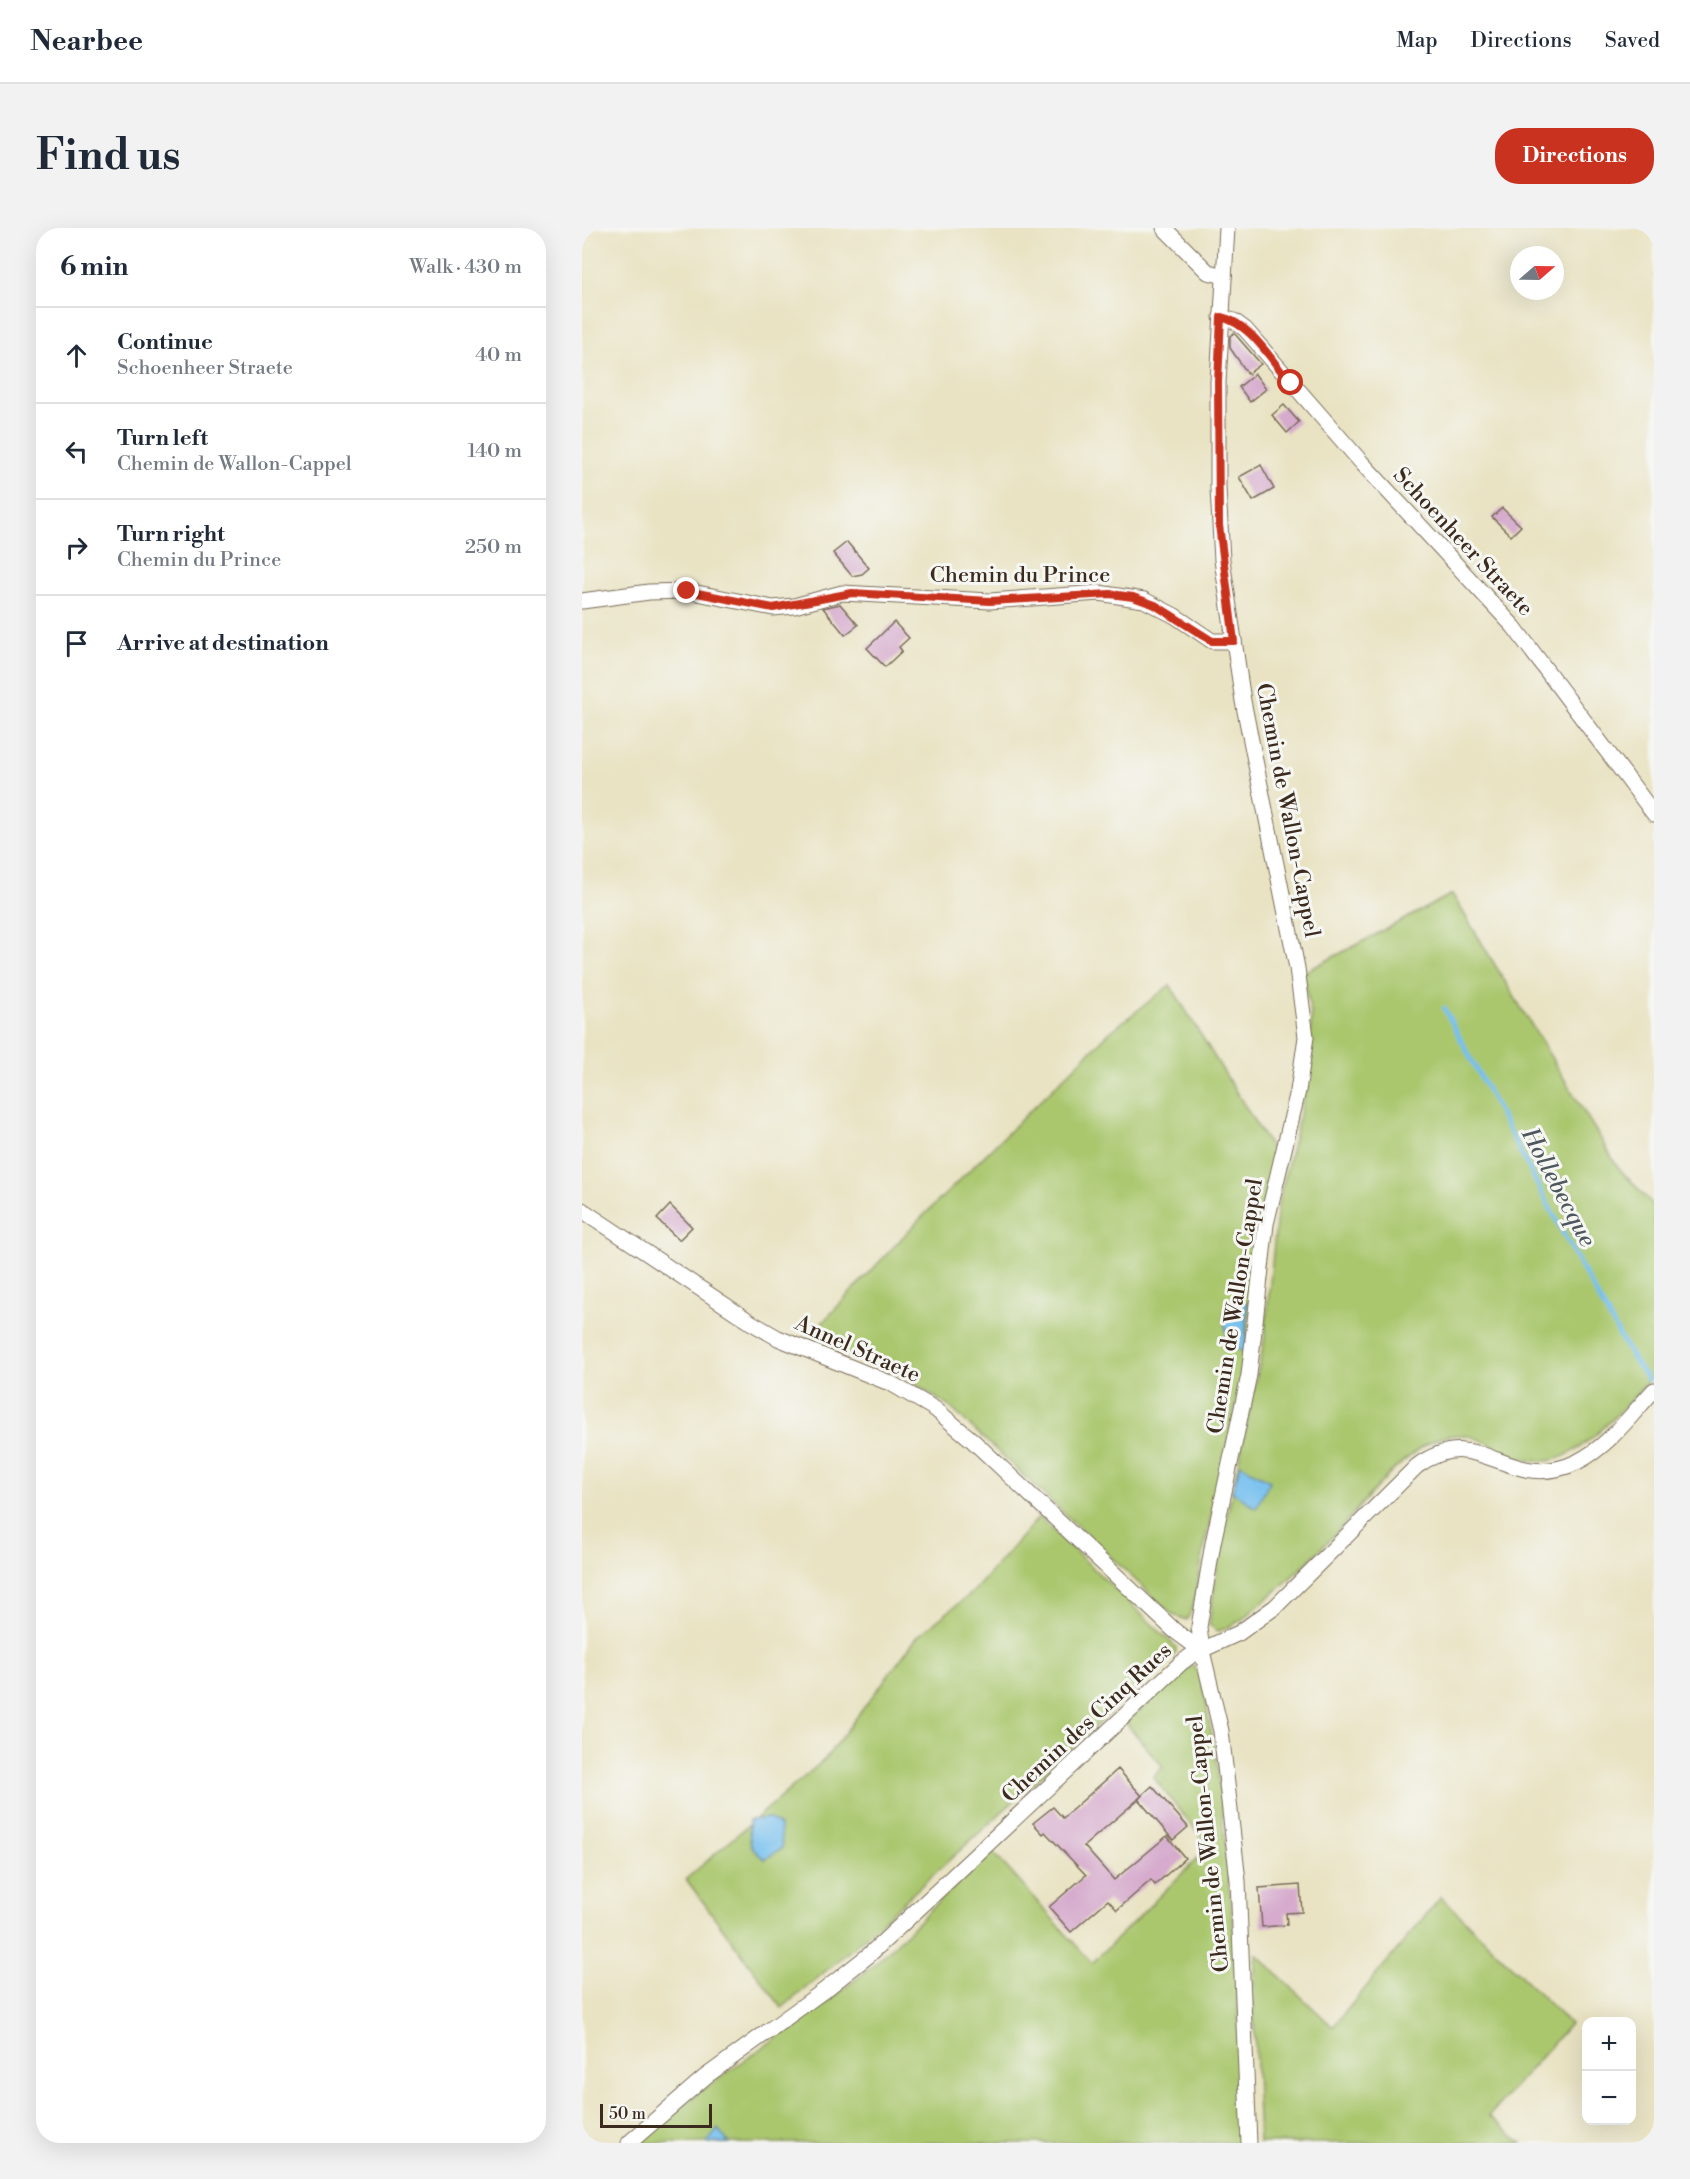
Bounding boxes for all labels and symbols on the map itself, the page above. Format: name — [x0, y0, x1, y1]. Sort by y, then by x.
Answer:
north arrow — [1510, 246, 1564, 300]
route start — [1277, 369, 1303, 395]
street label: Schoenheer Straete — [1387, 462, 1539, 622]
street label: Chemin du Prince — [930, 562, 1110, 589]
route end — [673, 577, 699, 603]
street label: Chemin de Wallon-Cappel — [1250, 681, 1326, 940]
water label: Hollebecque — [1514, 1122, 1602, 1252]
street label: Chemin de Wallon-Cappel — [1202, 1176, 1269, 1436]
street label: Annel Straete — [790, 1309, 924, 1389]
street label: Chemin des Cinq Rues — [996, 1637, 1178, 1809]
street label: Chemin de Wallon-Cappel — [1182, 1714, 1235, 1974]
scale bar — [600, 2101, 712, 2128]

